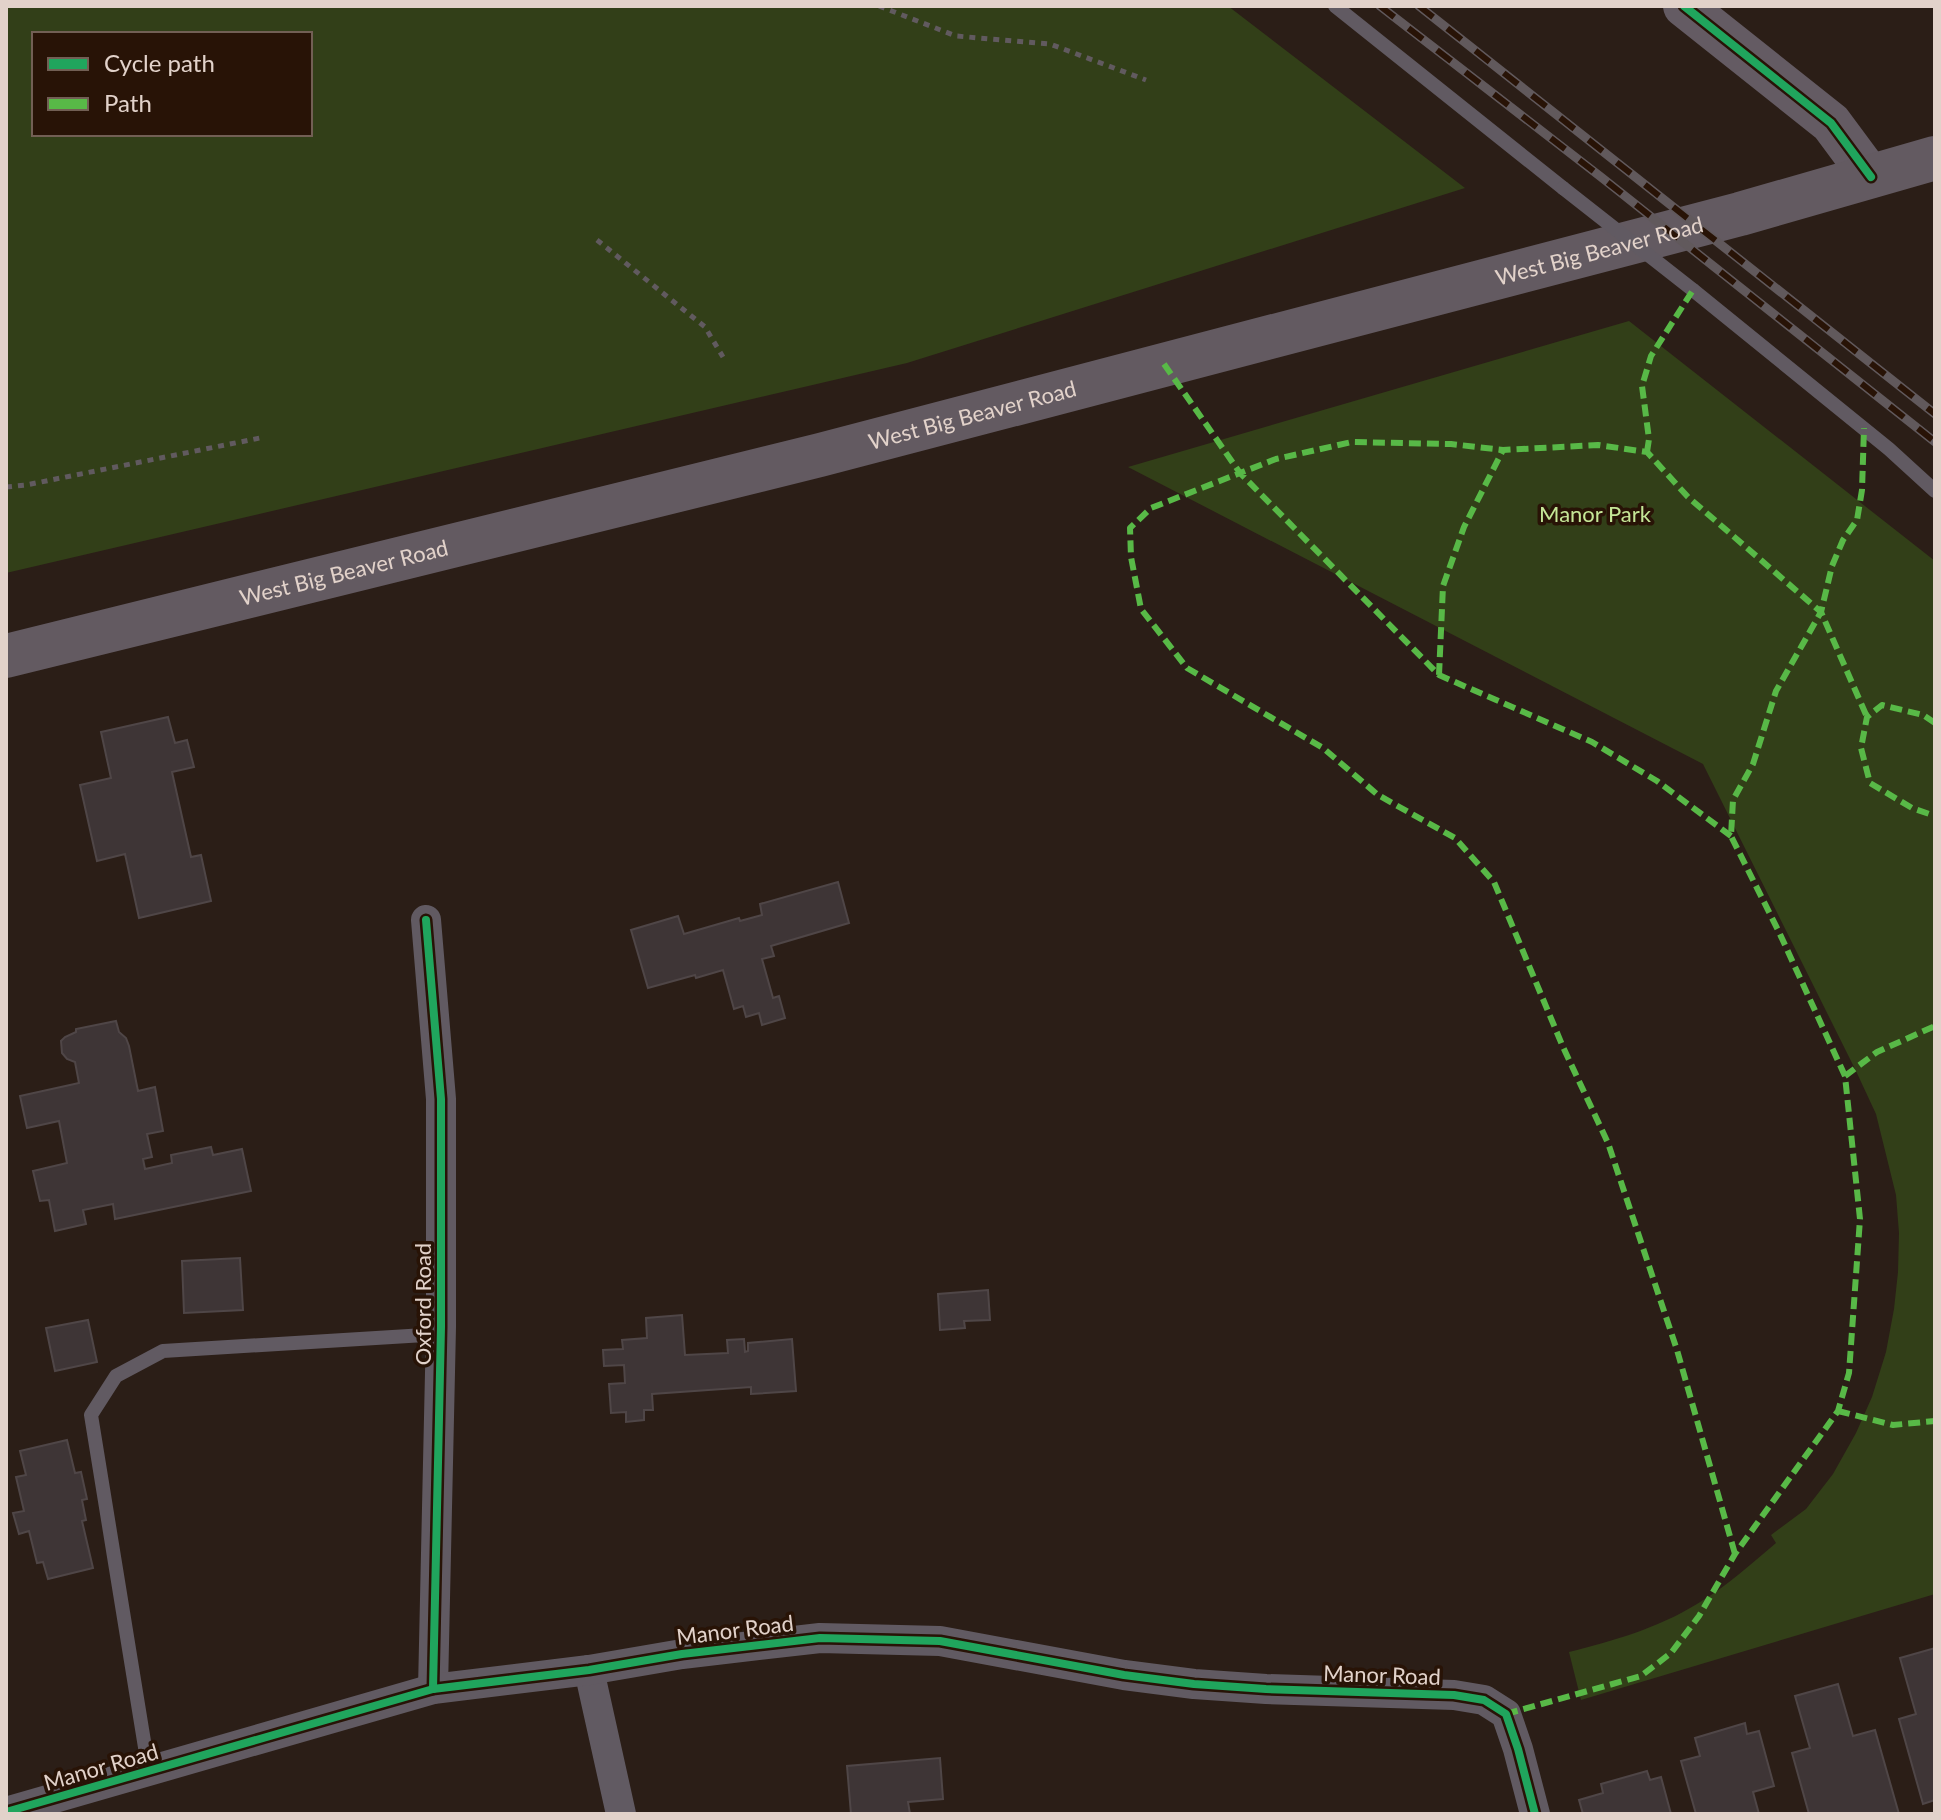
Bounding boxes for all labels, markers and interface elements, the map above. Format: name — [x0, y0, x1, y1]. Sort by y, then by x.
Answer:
legend — [32, 32, 312, 136]
text: Cycle path — [104, 48, 215, 77]
text: Path — [104, 88, 152, 117]
street label: West Big Beaver Road — [1492, 210, 1706, 291]
street label: West Big Beaver Road — [866, 374, 1079, 455]
park label: Manor Park — [1539, 500, 1652, 527]
street label: West Big Beaver Road — [237, 533, 451, 611]
street label: Oxford Road — [409, 1243, 436, 1365]
street label: Manor Road — [675, 1609, 795, 1650]
street label: Manor Road — [1323, 1659, 1441, 1690]
street label: Manor Road — [41, 1737, 161, 1796]

